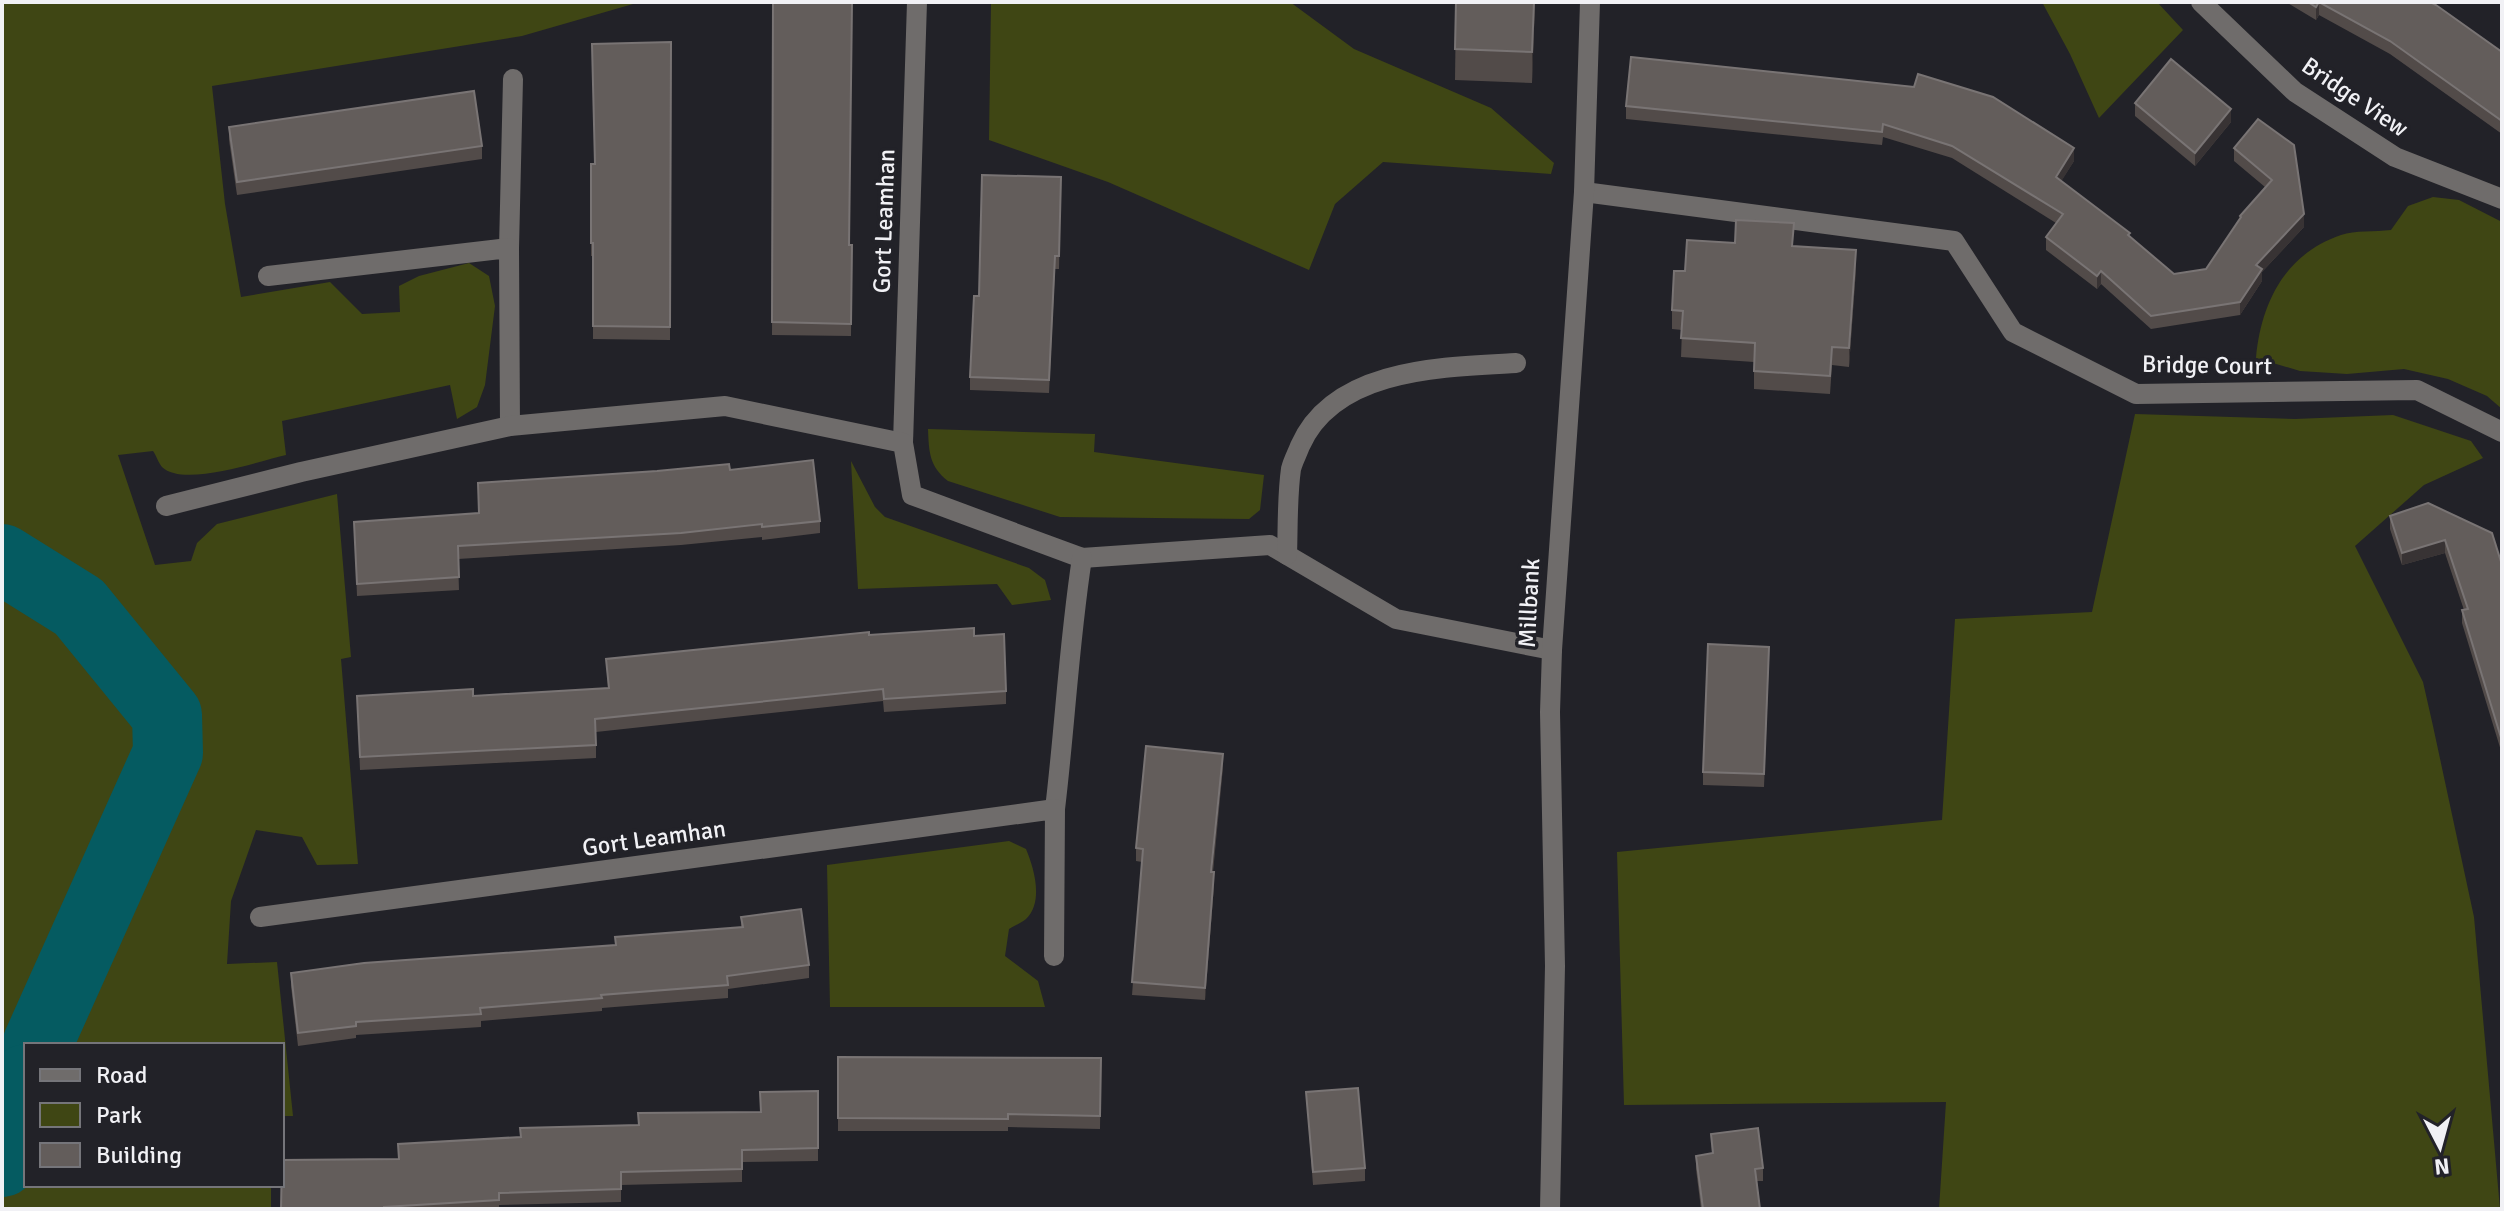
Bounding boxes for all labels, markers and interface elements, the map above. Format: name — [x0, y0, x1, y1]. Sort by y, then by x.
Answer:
street label: Bridge View — [2296, 50, 2414, 144]
street label: Gort Leamhan — [866, 148, 902, 294]
street label: Bridge Court — [2142, 349, 2272, 381]
street label: Millbank — [1512, 557, 1546, 649]
street label: Gort Leamhan — [580, 813, 728, 863]
legend — [24, 1043, 284, 1187]
text: Road — [96, 1060, 147, 1090]
text: Park — [96, 1100, 142, 1130]
north arrow — [2400, 1107, 2480, 1187]
text: Building — [96, 1140, 182, 1170]
text: N — [2433, 1152, 2451, 1181]

